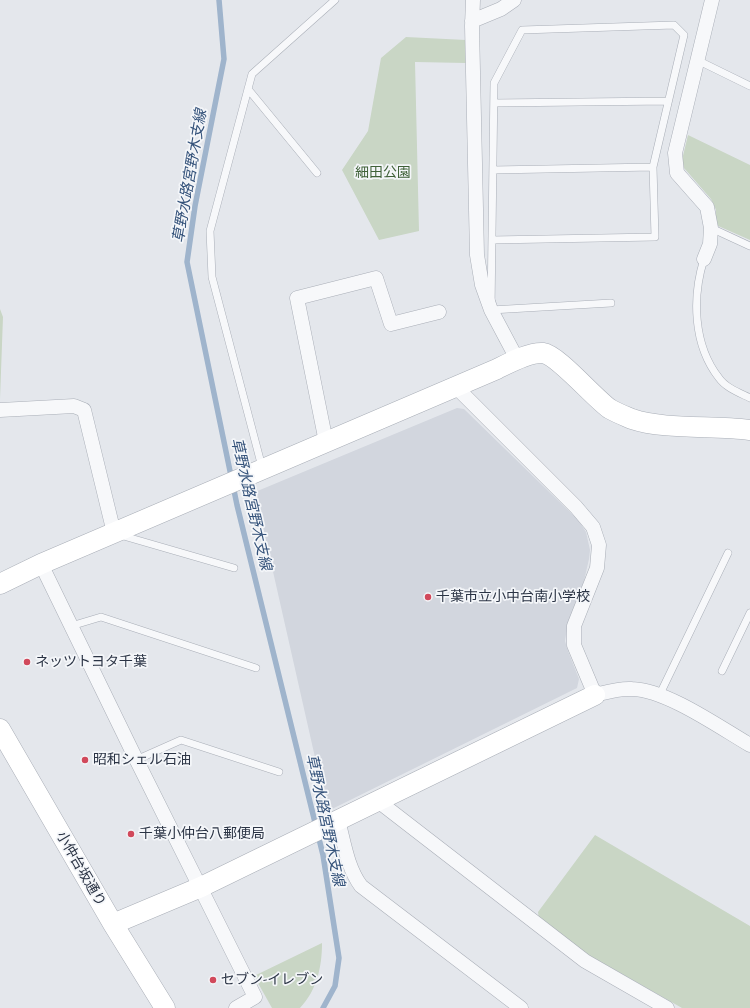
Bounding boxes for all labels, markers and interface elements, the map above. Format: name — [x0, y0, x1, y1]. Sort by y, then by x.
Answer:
water label: 草野水路宮野木支線 — [169, 108, 211, 244]
park label: 細田公園 — [355, 165, 411, 181]
water label: 草野水路宮野木支線 — [227, 436, 275, 572]
place label: 千葉市立小中台南小学校 — [436, 589, 590, 605]
marker: 千葉市立小中台南小学校 — [423, 592, 433, 602]
place label: ネッツトヨタ千葉 — [35, 654, 147, 670]
marker: ネッツトヨタ千葉 — [22, 657, 32, 667]
place label: 昭和シェル石油 — [93, 752, 191, 768]
water label: 草野水路宮野木支線 — [302, 752, 348, 888]
marker: 昭和シェル石油 — [80, 755, 90, 765]
place label: 千葉小仲台八郵便局 — [139, 826, 265, 842]
street label: 小仲台坂通り — [53, 828, 109, 910]
marker: 千葉小仲台八郵便局 — [126, 829, 136, 839]
place label: セブン-イレブン — [221, 972, 323, 988]
marker: セブン-イレブン — [208, 975, 218, 985]

